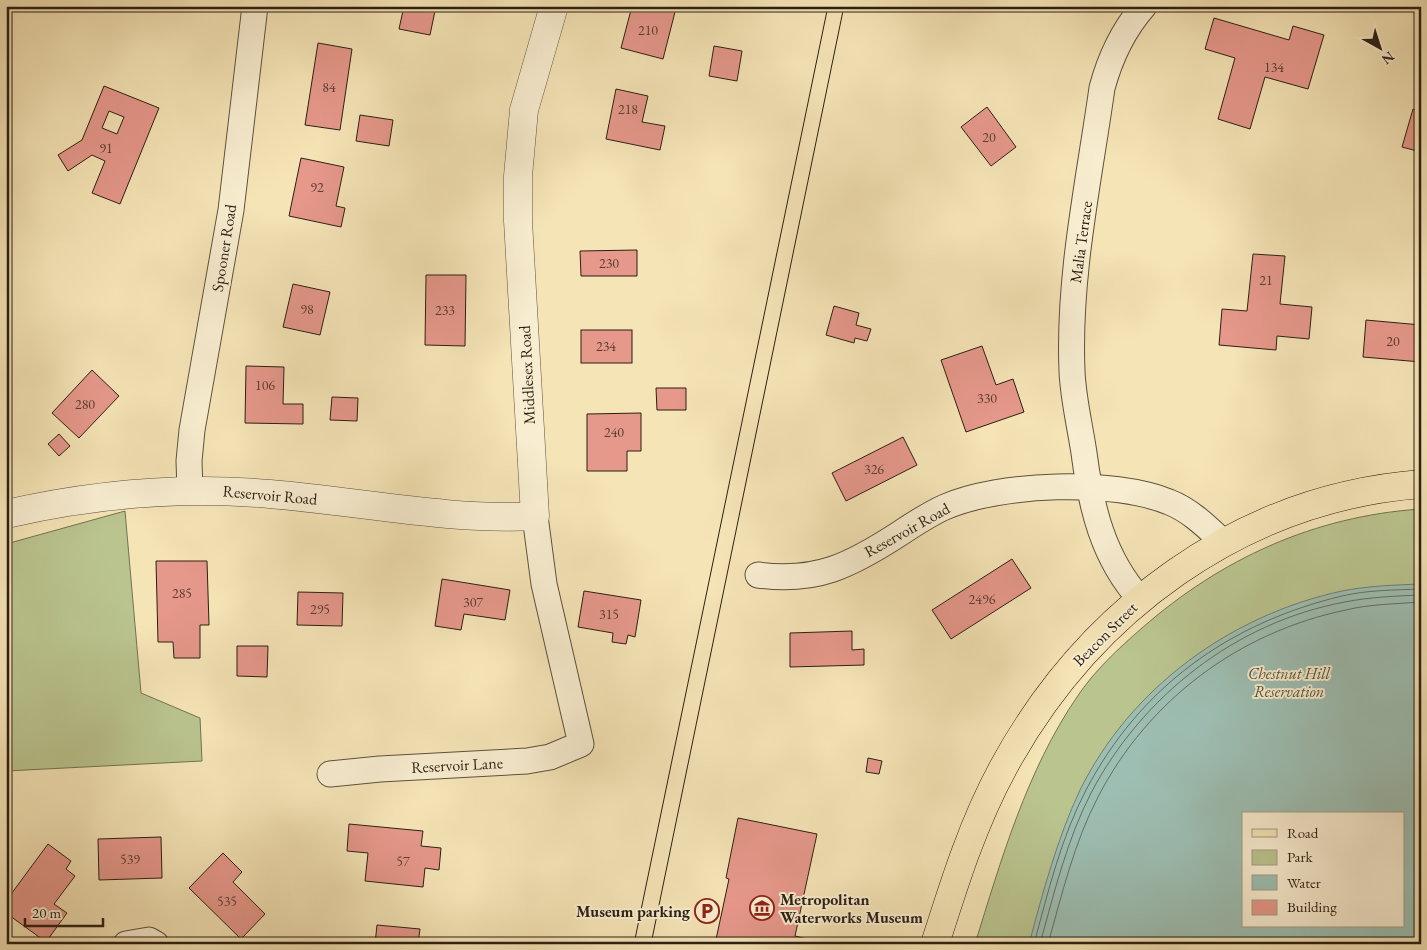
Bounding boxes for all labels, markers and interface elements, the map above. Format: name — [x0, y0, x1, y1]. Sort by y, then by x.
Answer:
house number: 210 — [638, 21, 658, 39]
north arrow — [1354, 22, 1404, 72]
text: N — [1378, 48, 1398, 69]
house number: 134 — [1264, 58, 1284, 76]
house number: 84 — [322, 78, 336, 96]
house number: 218 — [618, 100, 638, 118]
house number: 20 — [982, 128, 996, 146]
house number: 91 — [99, 139, 113, 157]
house number: 92 — [310, 178, 324, 196]
street label: Malia Terrace — [1065, 200, 1097, 284]
street label: Spooner Road — [207, 202, 241, 293]
house number: 230 — [599, 254, 619, 272]
house number: 21 — [1259, 271, 1273, 289]
house number: 98 — [300, 300, 314, 318]
house number: 233 — [435, 301, 455, 319]
street label: Middlesex Road — [514, 324, 540, 425]
house number: 20 — [1386, 332, 1400, 350]
house number: 234 — [596, 337, 616, 355]
house number: 106 — [255, 376, 275, 394]
house number: 330 — [977, 389, 997, 407]
house number: 280 — [75, 395, 95, 413]
house number: 240 — [604, 423, 624, 441]
house number: 326 — [864, 460, 884, 478]
street label: Reservoir Road — [222, 480, 319, 510]
street label: Reservoir Road — [860, 497, 954, 562]
house number: 285 — [172, 584, 192, 602]
house number: 2496 — [969, 590, 996, 608]
house number: 307 — [463, 593, 483, 611]
street label: Beacon Street — [1068, 597, 1142, 671]
house number: 295 — [310, 600, 330, 618]
house number: 315 — [599, 605, 619, 623]
park label: Chestnut Hill Reservation — [1248, 663, 1330, 702]
street label: Reservoir Lane — [411, 752, 503, 778]
legend — [1242, 812, 1404, 928]
text: Road — [1287, 823, 1319, 842]
text: Park — [1287, 847, 1314, 866]
house number: 539 — [120, 850, 140, 868]
house number: 57 — [396, 852, 410, 870]
text: Water — [1287, 873, 1321, 892]
place label: Metropolitan Waterworks Museum — [780, 889, 923, 928]
house number: 535 — [217, 892, 237, 910]
scale bar — [25, 895, 102, 927]
museum icon: Metropolitan Waterworks Museum — [749, 895, 775, 921]
text: Building — [1287, 897, 1337, 916]
parking icon: Museum parking — [694, 898, 720, 924]
place label: Museum parking — [576, 901, 691, 922]
text: 20 m — [32, 903, 61, 922]

